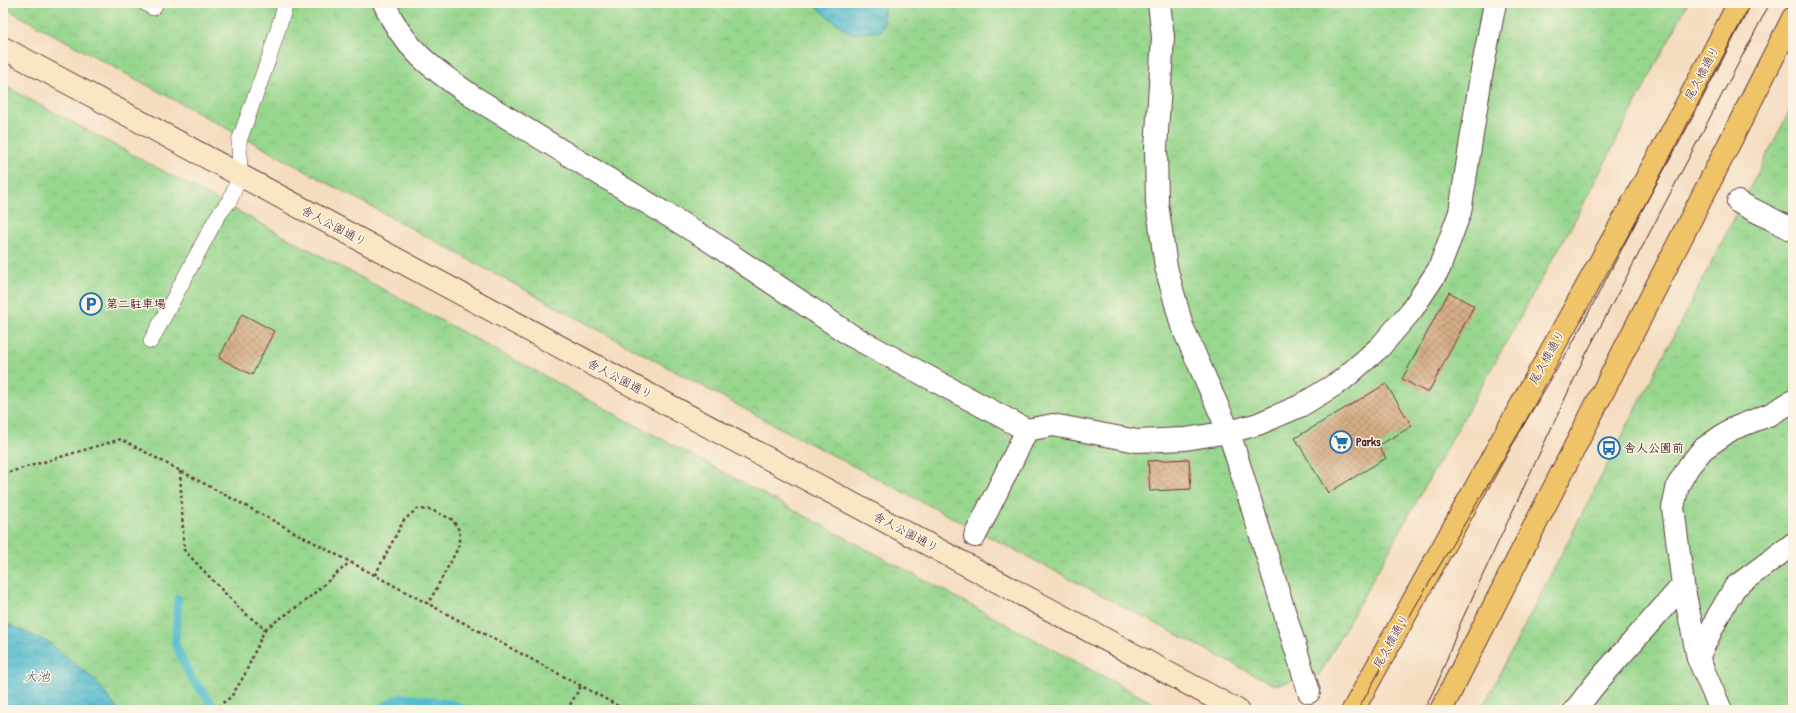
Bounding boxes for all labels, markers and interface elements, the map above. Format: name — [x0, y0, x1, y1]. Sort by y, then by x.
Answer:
street label: 尾久橋通り — [1680, 42, 1723, 103]
street label: 舎人公園通り — [298, 201, 370, 250]
parking icon: 第二駐車場 — [78, 291, 104, 317]
place label: 第二駐車場 — [106, 295, 166, 312]
street label: 尾久橋通り — [1525, 326, 1569, 387]
street label: 舎人公園通り — [584, 354, 656, 403]
supermarket icon: Parks — [1328, 429, 1354, 455]
place label: Parks — [1356, 433, 1381, 450]
bus stop icon: 舎人公園前 — [1596, 435, 1622, 461]
place label: 舎人公園前 — [1624, 439, 1684, 456]
street label: 舎人公園通り — [870, 507, 942, 556]
street label: 尾久橋通り — [1369, 610, 1413, 671]
water label: 大池 — [24, 667, 51, 685]

